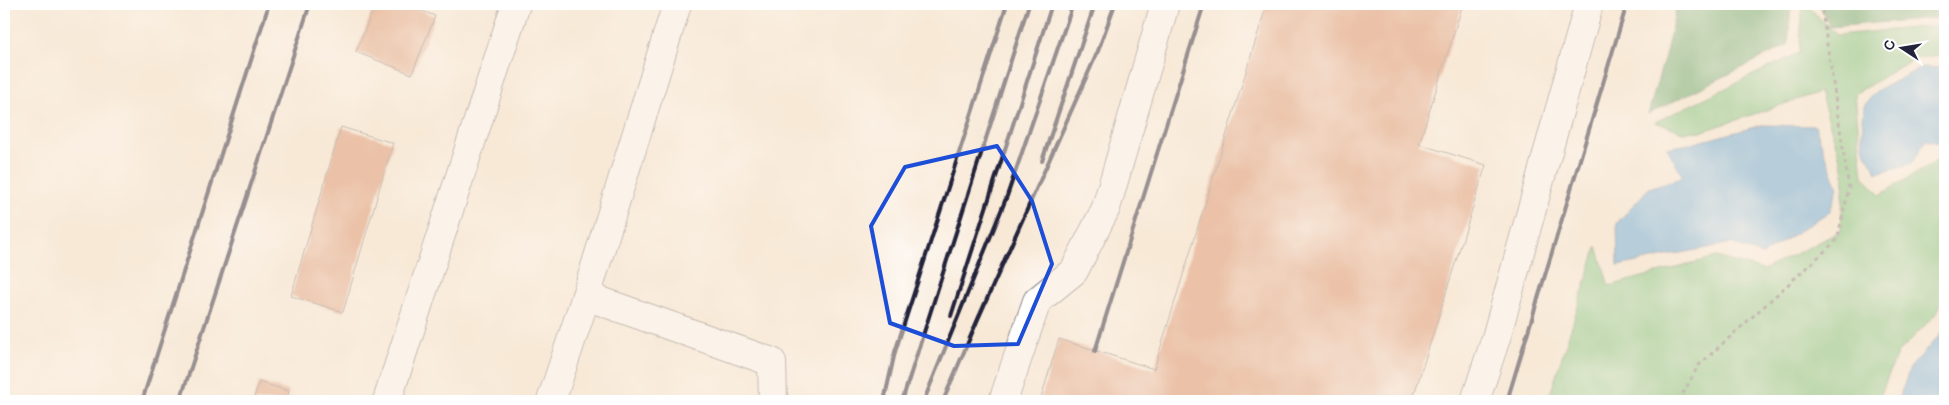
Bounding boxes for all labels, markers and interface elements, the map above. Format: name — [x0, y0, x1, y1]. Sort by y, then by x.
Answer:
north arrow — [1876, 22, 1926, 72]
text: С — [1880, 39, 1899, 52]

